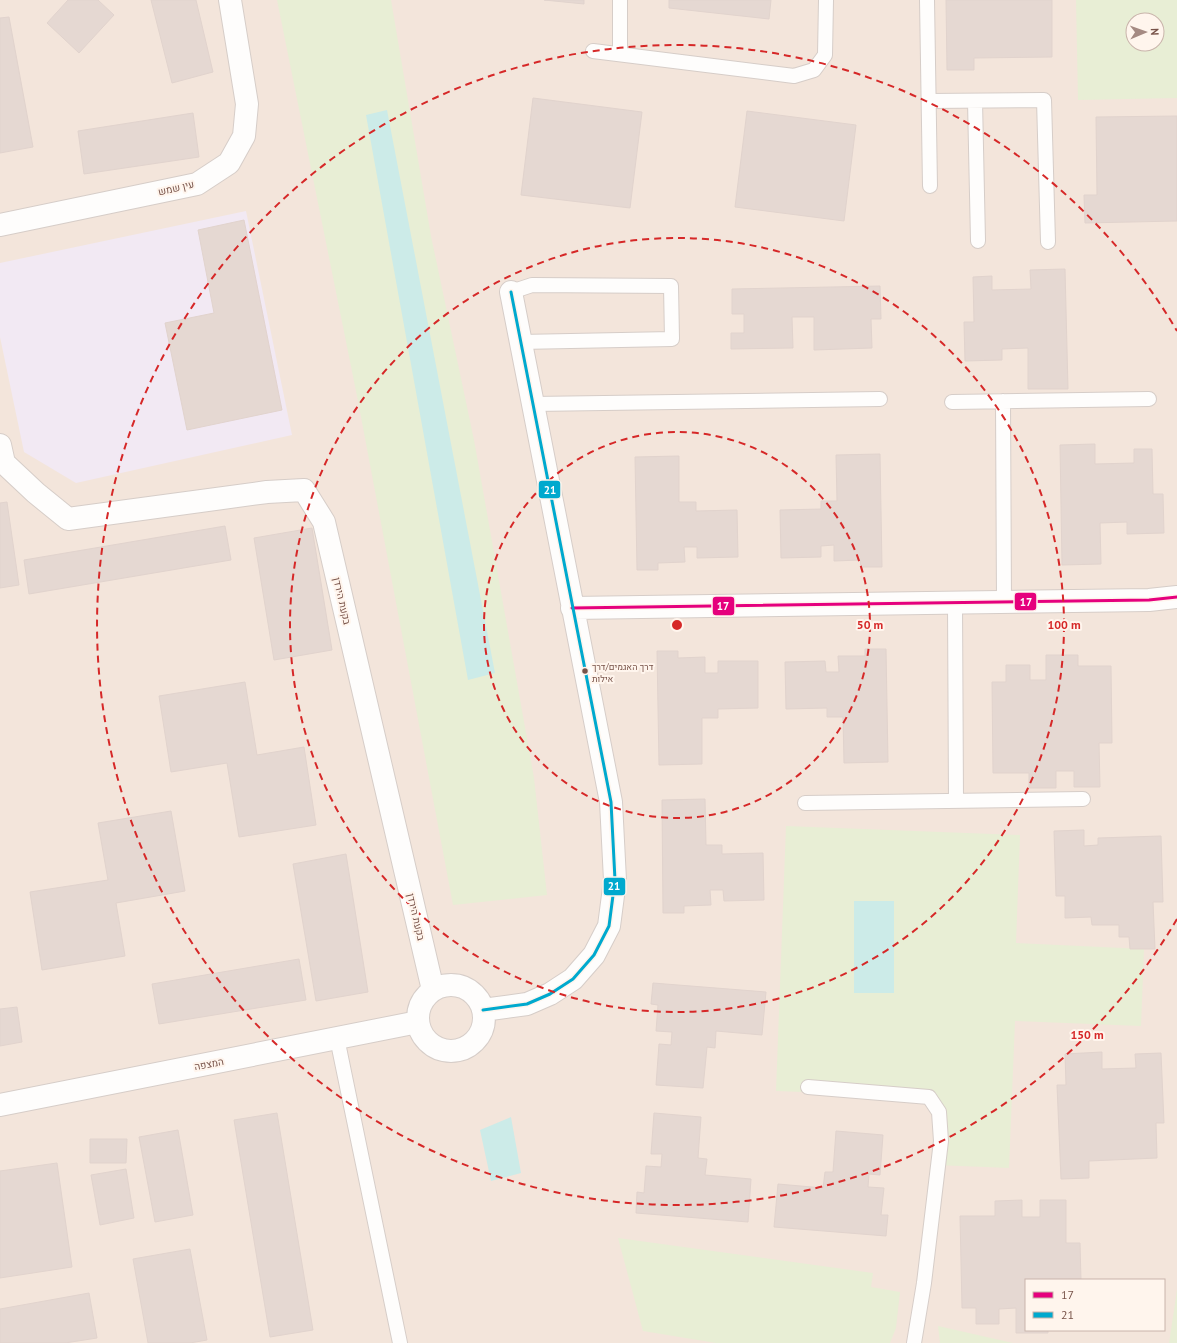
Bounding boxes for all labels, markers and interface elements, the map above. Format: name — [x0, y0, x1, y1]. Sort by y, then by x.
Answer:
north arrow — [1125, 12, 1165, 52]
text: N — [1148, 28, 1162, 36]
street label: עין שמש — [157, 178, 195, 198]
line badge: 21 — [538, 480, 561, 499]
text: 21 — [544, 483, 556, 497]
street label: בקעת הירדן — [330, 576, 354, 627]
line badge: 17 — [1014, 592, 1037, 611]
text: 17 — [1020, 595, 1032, 609]
line badge: 17 — [712, 596, 735, 616]
text: 17 — [717, 599, 729, 613]
text: 50 m — [857, 617, 883, 632]
text: 100 m — [1047, 617, 1081, 632]
centre of rings — [670, 618, 684, 632]
place label: דרך האגמים/דרך אילות — [592, 661, 654, 684]
marker: דרך האגמים/דרך אילות — [580, 666, 590, 676]
line badge: 21 — [603, 877, 626, 896]
text: 21 — [608, 879, 620, 893]
street label: בקעת הירדן — [404, 892, 428, 943]
text: 150 m — [1070, 1027, 1104, 1042]
street label: המצפה — [193, 1055, 225, 1073]
legend — [1025, 1279, 1165, 1331]
text: 17 — [1061, 1287, 1074, 1302]
text: 21 — [1061, 1307, 1074, 1322]

